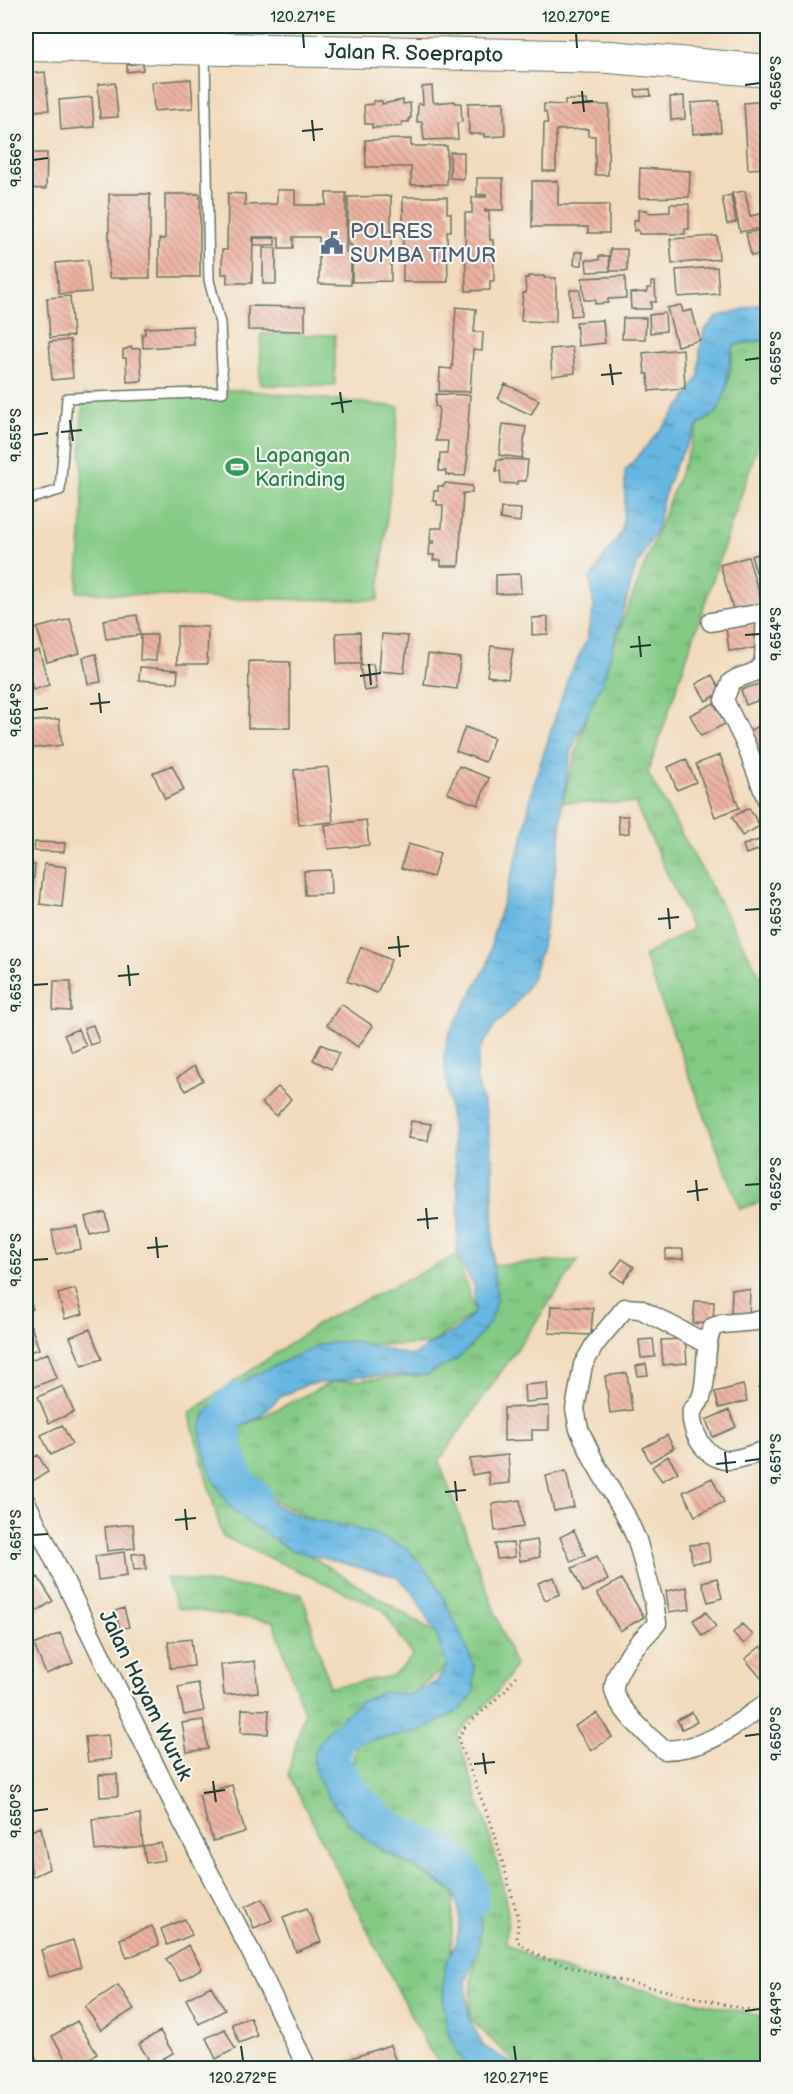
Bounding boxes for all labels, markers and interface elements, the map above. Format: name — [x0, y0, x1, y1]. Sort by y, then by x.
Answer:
text: 120.271°E — [270, 8, 336, 27]
text: 120.270°E — [542, 8, 610, 27]
street label: Jalan R. Soeprapto — [324, 39, 504, 68]
text: 9.656°S — [767, 56, 786, 110]
text: 9.656°S — [7, 133, 26, 187]
place label: POLRES SUMBA TIMUR — [350, 219, 496, 268]
public building icon: POLRES SUMBA TIMUR — [319, 230, 345, 256]
text: 9.655°S — [767, 331, 786, 385]
text: 9.655°S — [7, 408, 26, 462]
place label: Lapangan Karinding — [255, 443, 350, 492]
sports icon: Lapangan Karinding — [224, 454, 250, 480]
text: 9.654°S — [767, 607, 786, 661]
text: 9.654°S — [7, 683, 26, 737]
text: 9.653°S — [767, 882, 786, 936]
text: 9.653°S — [7, 958, 26, 1012]
text: 9.652°S — [767, 1157, 786, 1211]
text: 9.652°S — [7, 1233, 26, 1287]
text: 9.651°S — [767, 1433, 786, 1485]
text: 9.651°S — [7, 1509, 26, 1561]
street label: Jalan Hayam Wuruk — [93, 1606, 198, 1785]
text: 9.650°S — [767, 1707, 786, 1761]
text: 9.650°S — [7, 1784, 26, 1838]
text: 9.649°S — [767, 1982, 786, 2036]
text: 120.272°E — [209, 2069, 277, 2088]
text: 120.271°E — [483, 2069, 549, 2088]

